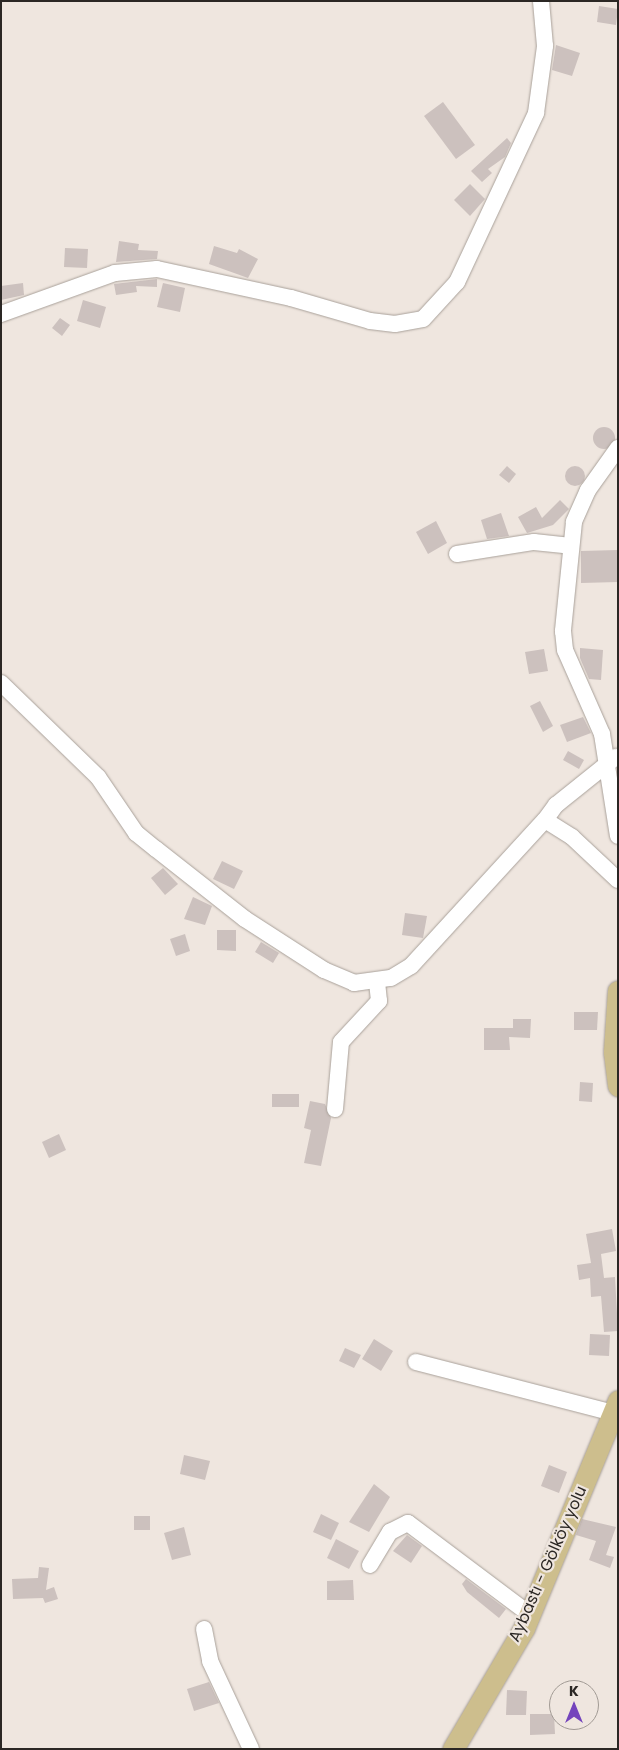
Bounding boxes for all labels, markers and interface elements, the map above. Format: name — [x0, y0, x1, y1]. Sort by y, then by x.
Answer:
street label: Aybastı - Gölköy yolu — [505, 1483, 591, 1645]
north arrow — [549, 1680, 599, 1730]
text: K — [569, 1681, 579, 1701]

